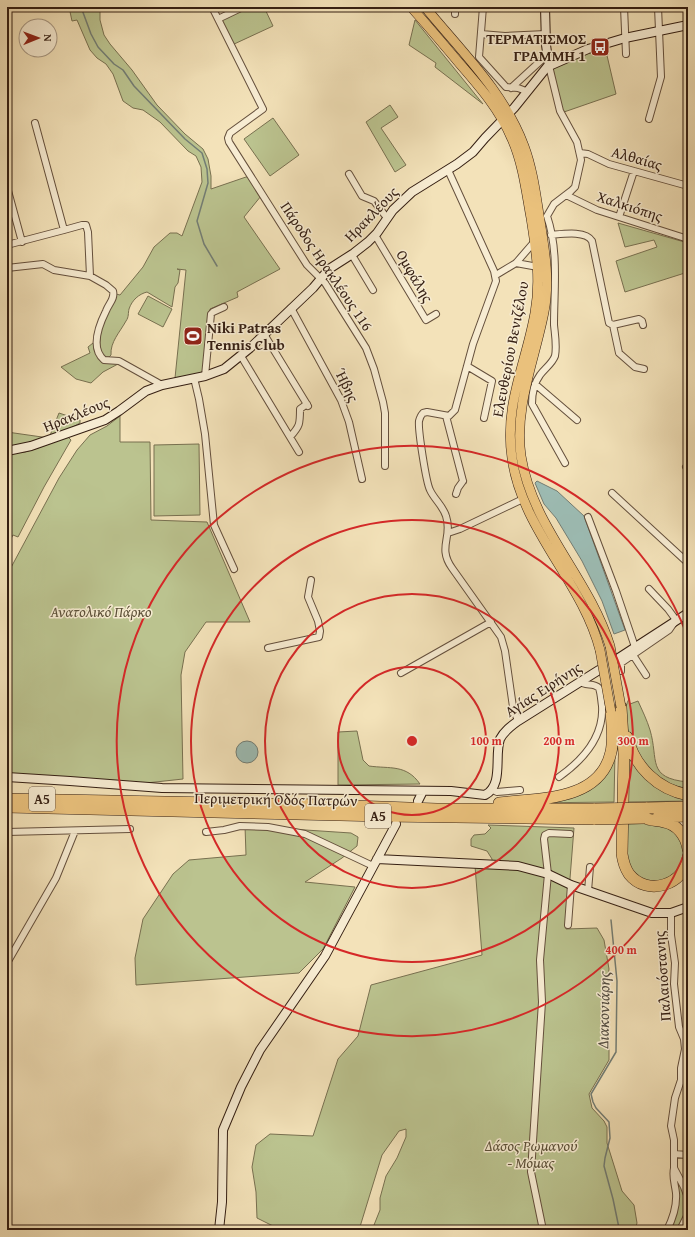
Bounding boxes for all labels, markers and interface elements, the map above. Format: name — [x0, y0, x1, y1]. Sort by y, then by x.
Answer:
north arrow — [18, 18, 58, 58]
place label: ΤΕΡΜΑΤΙΣΜΟΣ ΓΡΑΜΜΗ 1 — [486, 28, 586, 66]
text: N — [40, 34, 56, 42]
bus stop icon: ΤΕΡΜΑΤΙΣΜΟΣ ΓΡΑΜΜΗ 1 — [589, 36, 611, 58]
street label: Αλθαίας — [609, 141, 665, 175]
street label: Ηρακλέους — [339, 181, 403, 246]
street label: Χαλκιόπης — [594, 186, 666, 227]
street label: Πάροδος Ηρακλέους 116 — [276, 197, 378, 335]
street label: Ομφάλης — [391, 246, 439, 307]
street label: Ελευθερίου Βενιζέλου — [487, 279, 534, 419]
place label: Niki Patras Tennis Club — [207, 317, 285, 355]
sports icon: Niki Patras Tennis Club — [182, 325, 204, 347]
street label: Ήβης — [330, 364, 364, 406]
street label: Ηρακλέους — [40, 391, 113, 437]
park label: Ανατολικό Πάρκο — [49, 601, 152, 622]
street label: Αγίας Ειρήνης — [500, 656, 586, 722]
text: 100 m — [470, 732, 503, 749]
text: 200 m — [543, 732, 576, 749]
text: 300 m — [617, 732, 650, 749]
centre of rings — [405, 734, 419, 748]
road number: Α5 — [29, 787, 55, 811]
street label: Περιμετρική Οδός Πατρών — [194, 787, 358, 811]
road number: Α5 — [365, 804, 391, 828]
street label: Παλαιόστανης — [648, 929, 676, 1022]
text: 400 m — [605, 941, 638, 958]
water label: Διακονιάρης — [590, 970, 616, 1049]
park label: Δάσος Ρωμανού - Μόμας — [485, 1135, 578, 1173]

